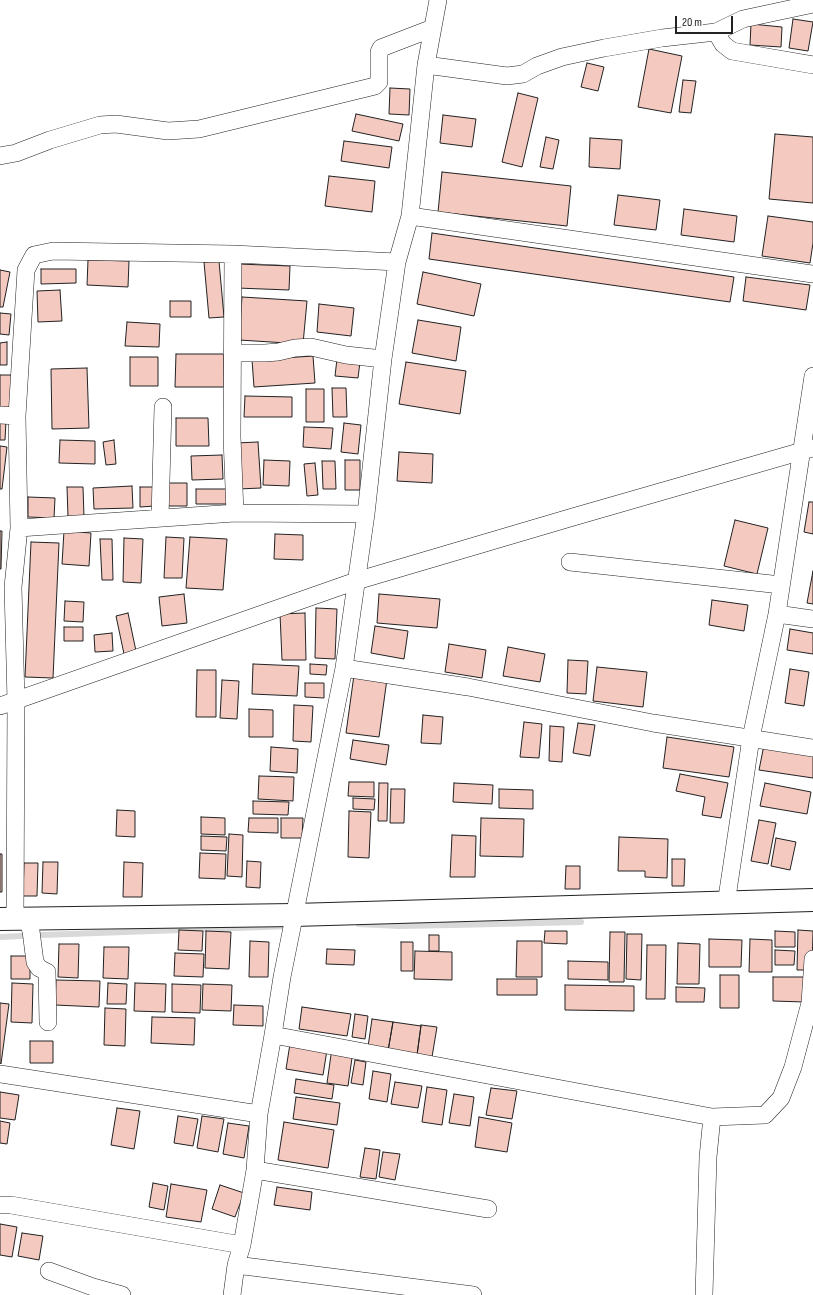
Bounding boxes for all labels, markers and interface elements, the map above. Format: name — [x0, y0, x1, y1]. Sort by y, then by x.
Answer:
scale bar — [677, 8, 735, 34]
text: 20 m — [682, 15, 702, 30]

